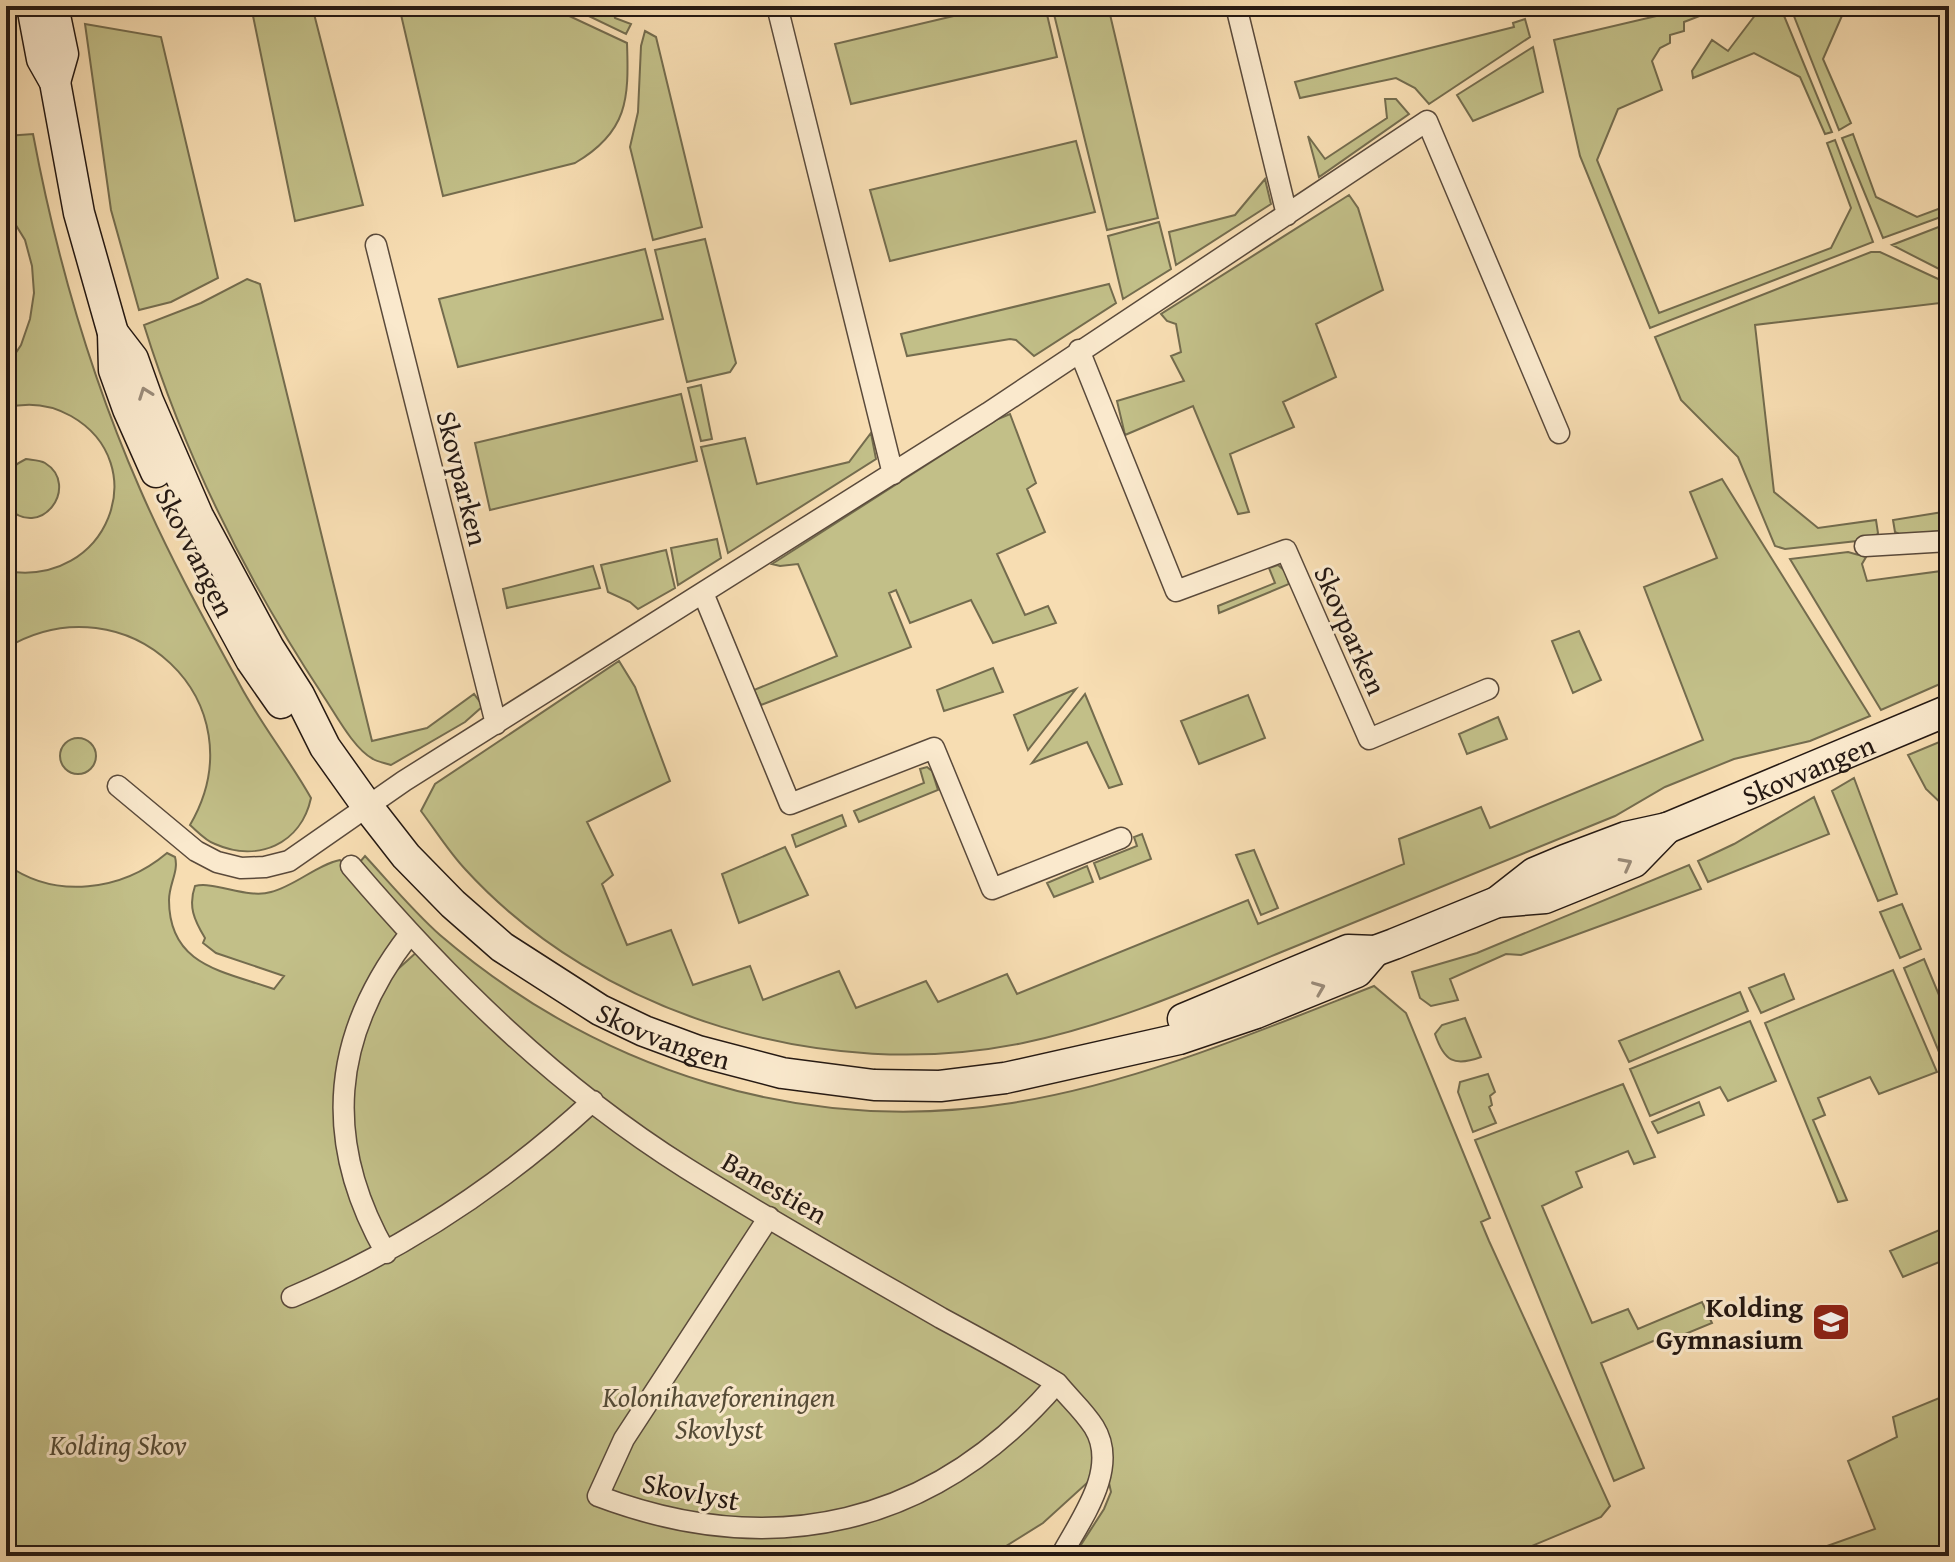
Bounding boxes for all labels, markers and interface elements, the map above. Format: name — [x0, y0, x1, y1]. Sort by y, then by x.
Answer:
one-way arrow — [138, 387, 155, 401]
street label: Skovparken — [426, 406, 500, 550]
street label: Skovvangen — [146, 480, 246, 624]
street label: Skovparken — [1304, 559, 1398, 701]
street label: Skovvangen — [1735, 723, 1881, 815]
one-way arrow — [1618, 859, 1632, 874]
one-way arrow — [1311, 981, 1325, 997]
street label: Skovvangen — [590, 991, 735, 1079]
street label: Banestien — [715, 1140, 836, 1234]
place label: Kolding Gymnasium — [1656, 1286, 1803, 1359]
school or university icon: Kolding Gymnasium — [1810, 1301, 1852, 1343]
park label: Kolonihaveforeningen Skovlyst — [602, 1376, 835, 1449]
park label: Kolding Skov — [48, 1424, 187, 1465]
street label: Skovlyst — [639, 1462, 743, 1520]

